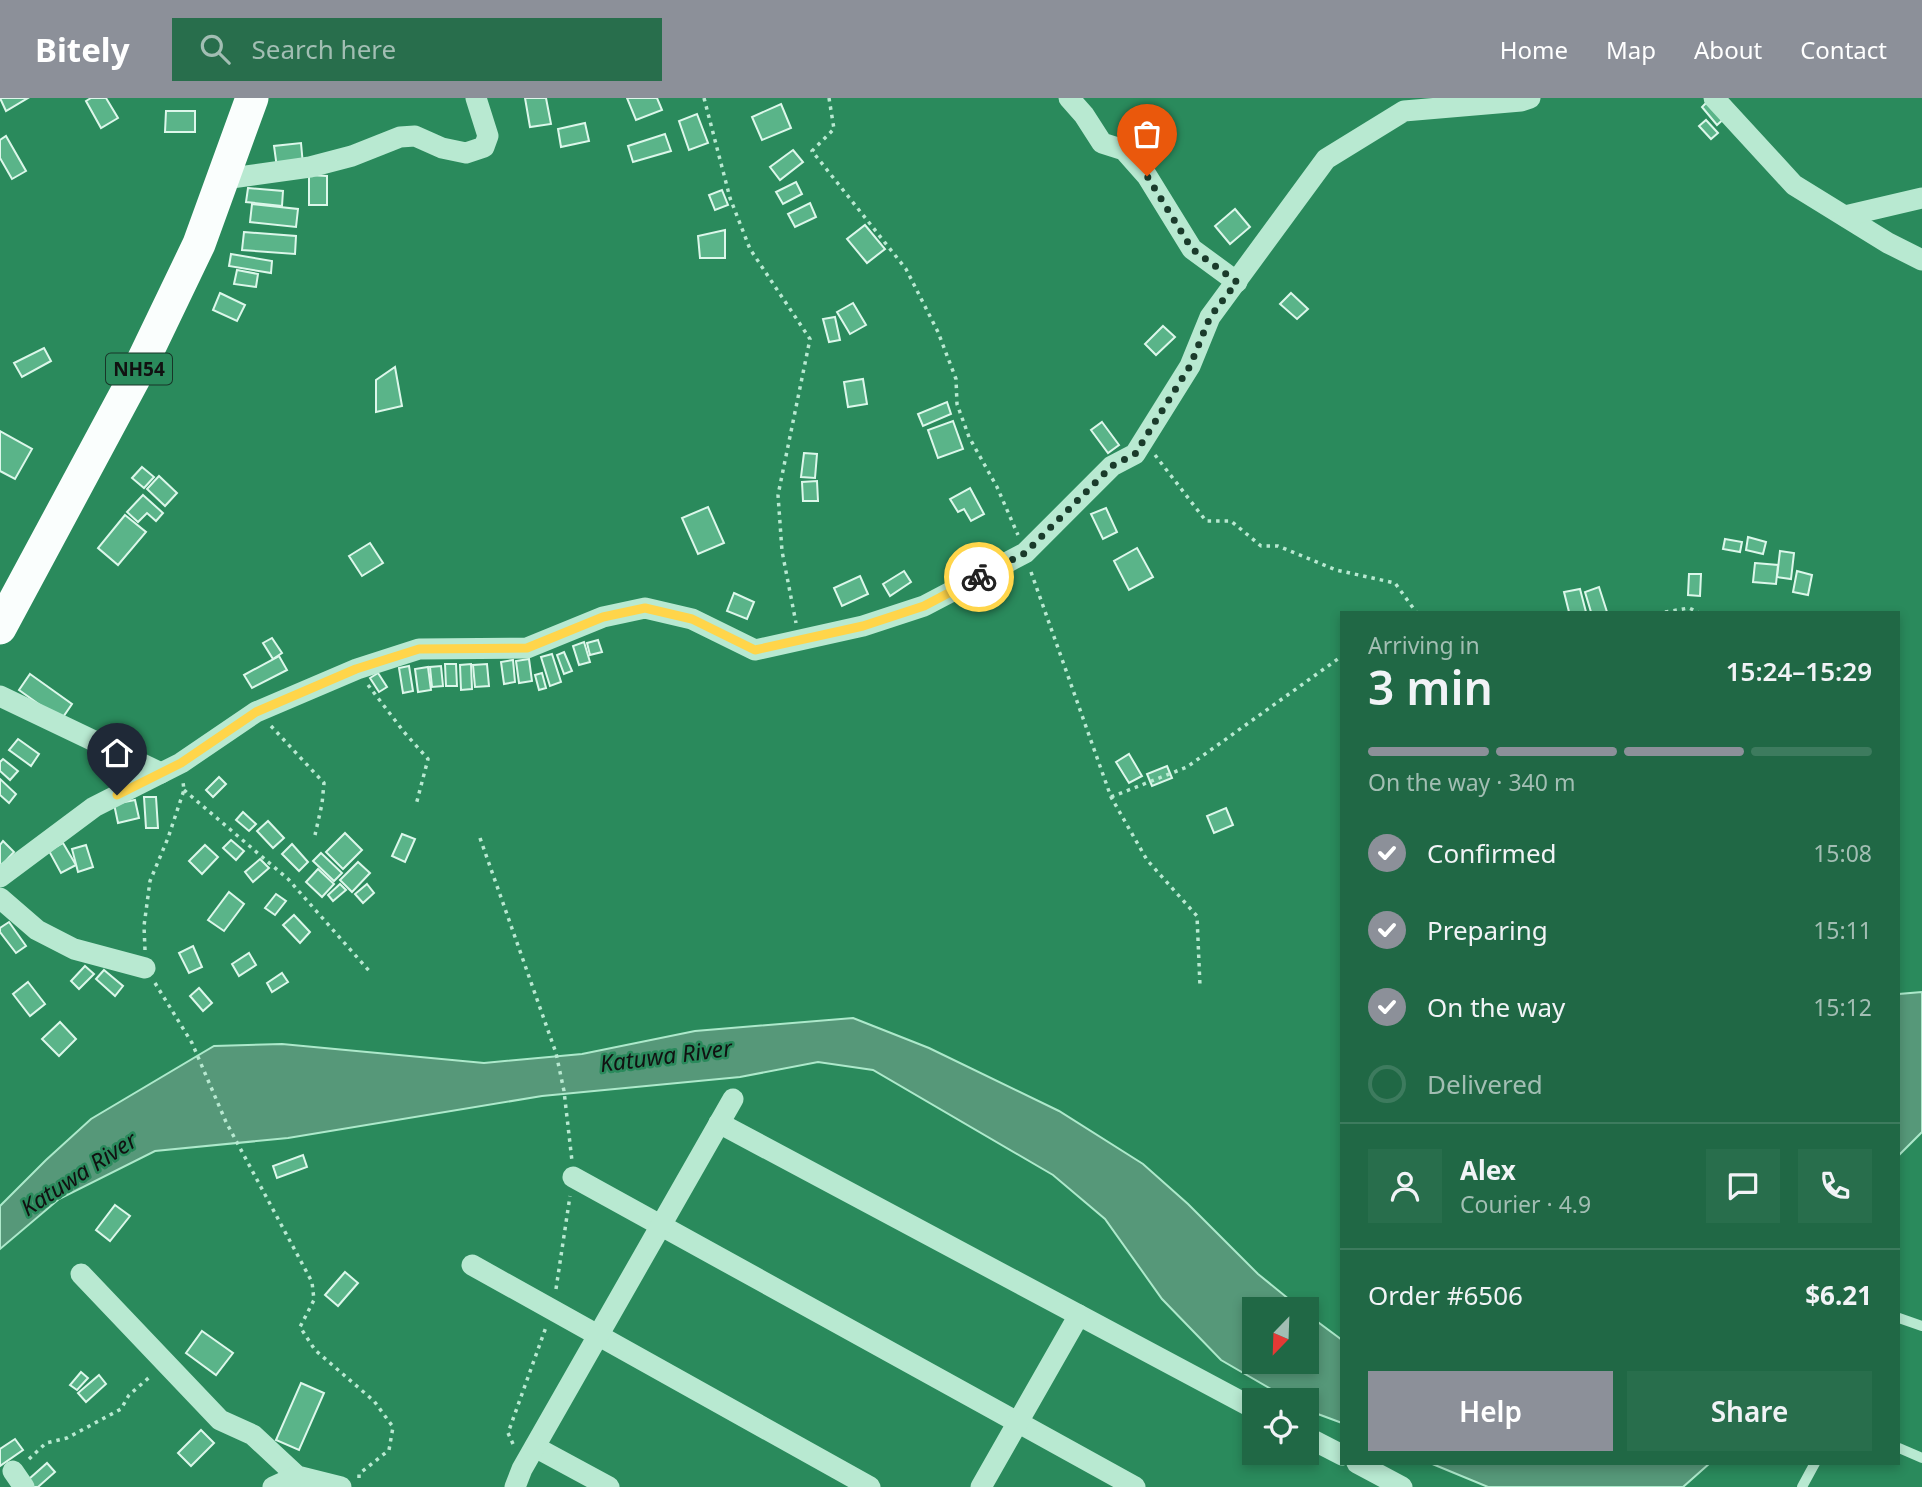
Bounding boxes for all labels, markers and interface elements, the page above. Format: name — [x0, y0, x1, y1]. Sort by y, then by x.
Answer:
search box — [172, 18, 662, 81]
text: Bitely — [35, 27, 130, 72]
icon: search — [196, 30, 234, 68]
text: Search here — [252, 31, 396, 67]
text: Home — [1500, 33, 1568, 66]
text: Map — [1606, 33, 1656, 66]
text: About — [1694, 33, 1762, 66]
text: Contact — [1800, 33, 1887, 66]
pin — [1117, 104, 1177, 176]
icon: bag — [1128, 115, 1166, 153]
road number: NH54 — [106, 354, 172, 384]
courier — [944, 542, 1014, 612]
icon: bike — [960, 558, 998, 596]
text: Arriving in — [1368, 629, 1480, 661]
text: 15:24–15:29 — [1726, 653, 1872, 689]
text: 3 min — [1368, 656, 1493, 718]
pin — [87, 723, 147, 795]
icon: home — [98, 734, 136, 772]
text: On the way · 340 m — [1368, 766, 1575, 798]
icon: check — [1368, 834, 1406, 872]
text: Confirmed — [1427, 835, 1557, 871]
text: 15:08 — [1813, 837, 1872, 869]
icon: check — [1368, 911, 1406, 949]
text: Preparing — [1427, 912, 1548, 948]
text: 15:11 — [1813, 914, 1872, 946]
icon: check — [1368, 988, 1406, 1026]
text: On the way — [1427, 989, 1565, 1025]
text: 15:12 — [1813, 991, 1872, 1023]
water label: Katuwa River — [598, 1031, 735, 1079]
text: Delivered — [1427, 1066, 1543, 1102]
water label: Katuwa River — [14, 1123, 144, 1223]
button: person — [1368, 1149, 1442, 1223]
button: chat — [1706, 1149, 1780, 1223]
button: phone — [1798, 1149, 1872, 1223]
text: Alex — [1460, 1152, 1516, 1188]
text: Courier · 4.9 — [1460, 1188, 1591, 1220]
text: Order #6506 — [1368, 1277, 1523, 1313]
text: $6.21 — [1805, 1277, 1872, 1313]
north arrow — [1242, 1297, 1320, 1374]
map controls — [1242, 1297, 1319, 1465]
button: Help — [1368, 1371, 1613, 1451]
button: Share — [1627, 1371, 1872, 1451]
button: locate — [1242, 1388, 1319, 1465]

